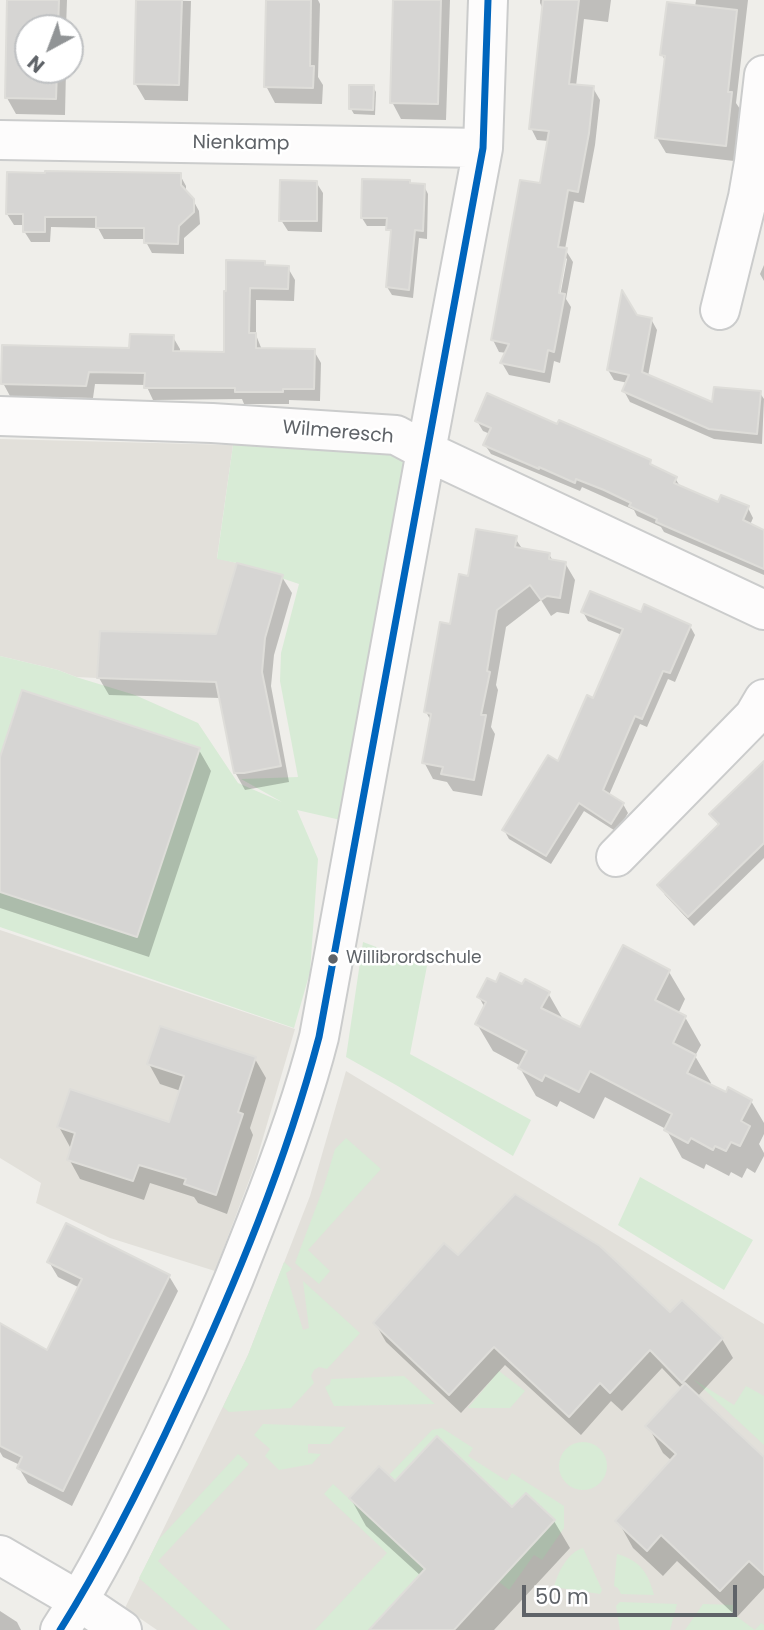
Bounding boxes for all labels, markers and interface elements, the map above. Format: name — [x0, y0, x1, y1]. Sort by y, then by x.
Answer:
north arrow — [14, 14, 84, 84]
text: N — [22, 49, 50, 79]
street label: Nienkamp — [192, 132, 290, 156]
street label: Wilmeresch — [281, 417, 395, 449]
place label: Willibrordschule — [346, 949, 482, 969]
marker: Willibrordschule — [326, 952, 340, 966]
scale bar — [526, 1570, 741, 1614]
text: 50 m — [535, 1582, 589, 1611]

